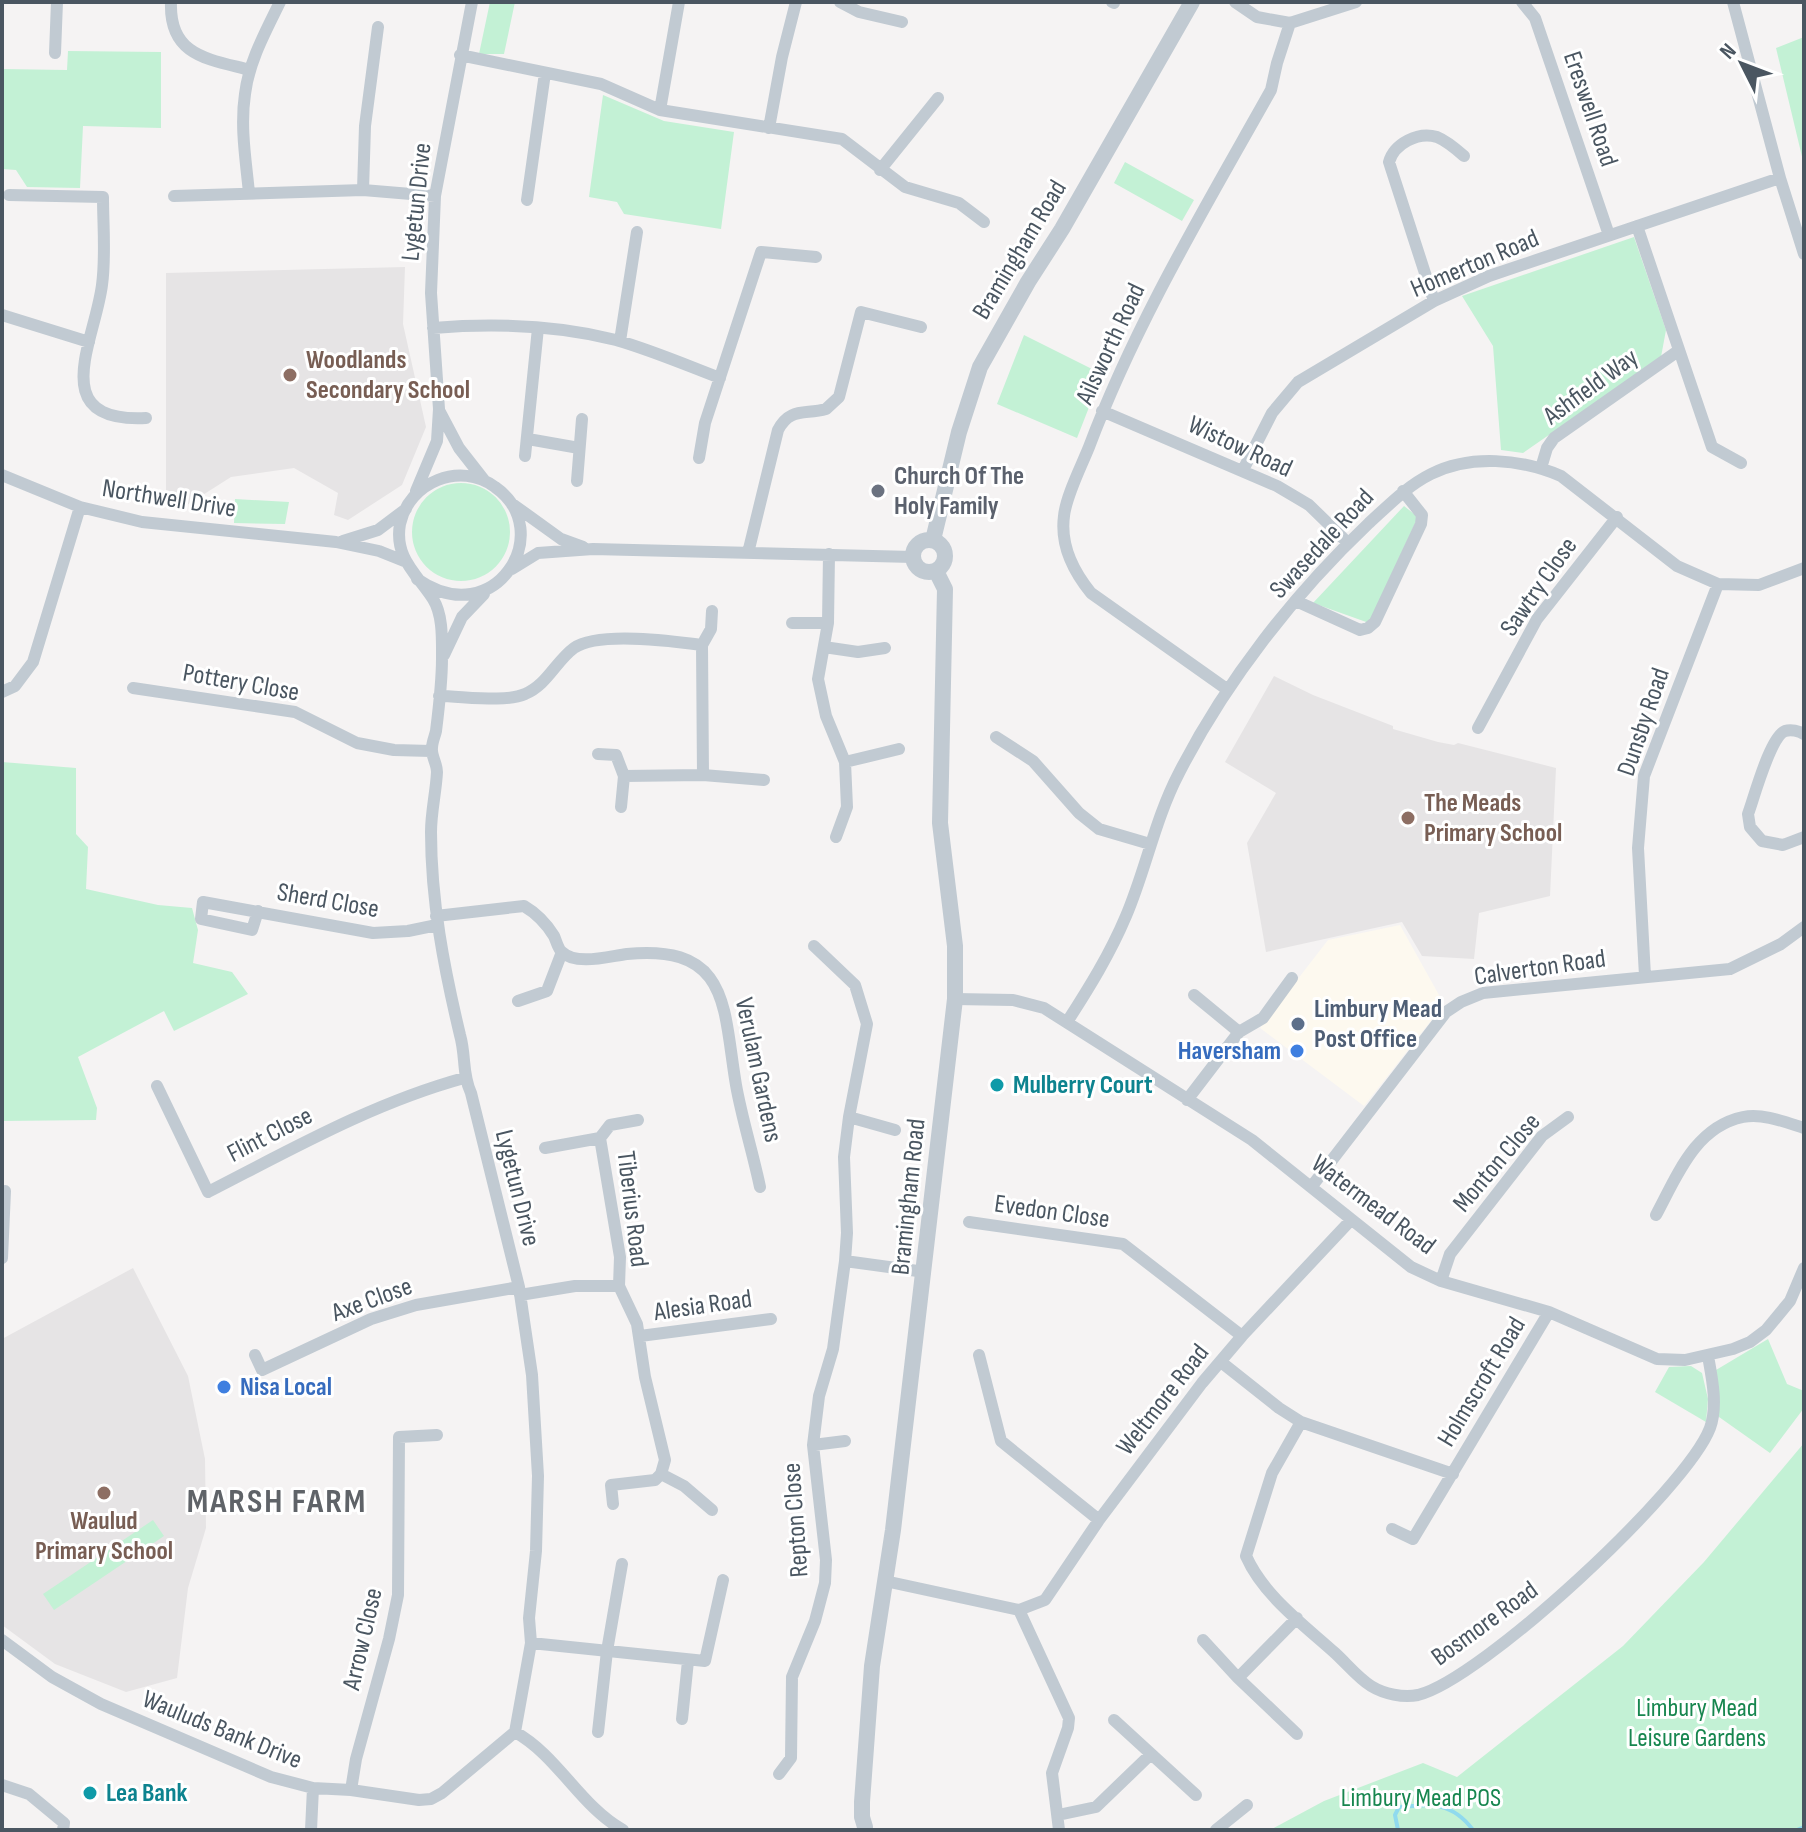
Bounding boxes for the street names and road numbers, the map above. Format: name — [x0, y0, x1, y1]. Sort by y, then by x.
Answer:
street label: Ereswell Road — [1556, 47, 1624, 171]
street label: Lygetun Drive — [395, 141, 439, 263]
street label: Bramingham Road — [966, 175, 1074, 325]
street label: Homerton Road — [1406, 223, 1544, 305]
street label: Ailsworth Road — [1069, 279, 1152, 410]
street label: Ashfield Way — [1537, 342, 1644, 432]
street label: Wistow Road — [1183, 409, 1297, 485]
street label: Northwell Drive — [100, 473, 238, 525]
street label: Swasedale Road — [1263, 483, 1381, 605]
street label: Sawtry Close — [1494, 532, 1584, 642]
street label: Pottery Close — [180, 658, 302, 708]
street label: Dunsby Road — [1611, 664, 1677, 780]
street label: Sherd Close — [275, 877, 381, 925]
street label: Calverton Road — [1472, 943, 1608, 993]
street label: Verulam Gardens — [728, 995, 788, 1145]
street label: Flint Close — [222, 1100, 318, 1170]
street label: Monton Close — [1447, 1107, 1547, 1219]
street label: Bramingham Road — [885, 1117, 933, 1277]
street label: Lygetun Drive — [488, 1127, 546, 1249]
street label: Watermead Road — [1305, 1148, 1441, 1262]
street label: Tiberius Road — [610, 1149, 654, 1269]
street label: Evedon Close — [992, 1189, 1112, 1235]
street label: Axe Close — [327, 1271, 416, 1329]
street label: Alesia Road — [651, 1284, 754, 1328]
street label: Holmscroft Road — [1431, 1312, 1533, 1452]
street label: Weltmore Road — [1110, 1338, 1216, 1462]
street label: Repton Close — [777, 1462, 815, 1578]
street label: Bosmore Road — [1426, 1575, 1544, 1673]
street label: Arrow Close — [336, 1585, 390, 1694]
street label: Wauluds Bank Drive — [138, 1684, 306, 1776]

